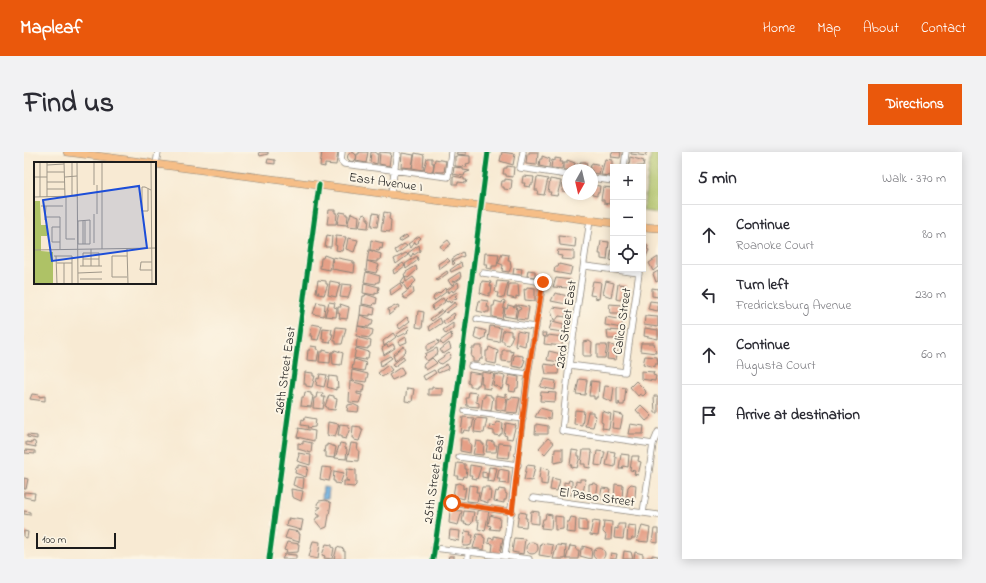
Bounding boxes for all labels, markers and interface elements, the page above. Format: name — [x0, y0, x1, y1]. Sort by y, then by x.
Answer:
text: Mapleaf — [20, 15, 82, 42]
text: Home — [763, 18, 795, 39]
text: Map — [817, 18, 841, 39]
text: About — [863, 18, 899, 39]
text: Contact — [921, 18, 966, 39]
text: Find us — [24, 84, 114, 125]
button: Directions — [868, 84, 962, 125]
inset map — [34, 162, 156, 284]
north arrow — [562, 164, 598, 200]
map controls — [610, 164, 646, 272]
button: + — [610, 164, 646, 200]
text: 5 min — [698, 166, 737, 191]
street label: East Avenue I — [348, 168, 424, 197]
text: Walk · 370 m — [882, 169, 946, 188]
button: − — [610, 200, 646, 236]
text: Continue — [736, 214, 790, 236]
icon: ahead — [698, 224, 720, 246]
text: 80 m — [922, 225, 946, 244]
button: locate — [610, 236, 646, 272]
text: Roanoke Court — [736, 236, 814, 255]
route end — [534, 273, 552, 291]
text: Turn left — [736, 274, 789, 296]
street label: 23rd Street East — [551, 279, 582, 369]
icon: left — [698, 284, 720, 306]
text: 230 m — [915, 285, 946, 304]
street label: Calico Street — [608, 286, 637, 356]
text: Fredricksburg Avenue — [736, 296, 851, 315]
street label: 26th Street East — [270, 325, 301, 415]
text: Continue — [736, 334, 790, 356]
icon: ahead — [698, 344, 720, 366]
text: 60 m — [921, 345, 946, 364]
text: Augusta Court — [736, 356, 816, 375]
icon: arrive — [698, 404, 720, 426]
text: Arrive at destination — [736, 404, 860, 426]
street label: 25th Street East — [419, 433, 450, 525]
street label: El Paso Street — [558, 483, 637, 512]
route start — [443, 494, 461, 512]
scale bar — [36, 531, 116, 550]
text: 100 m — [42, 532, 66, 548]

